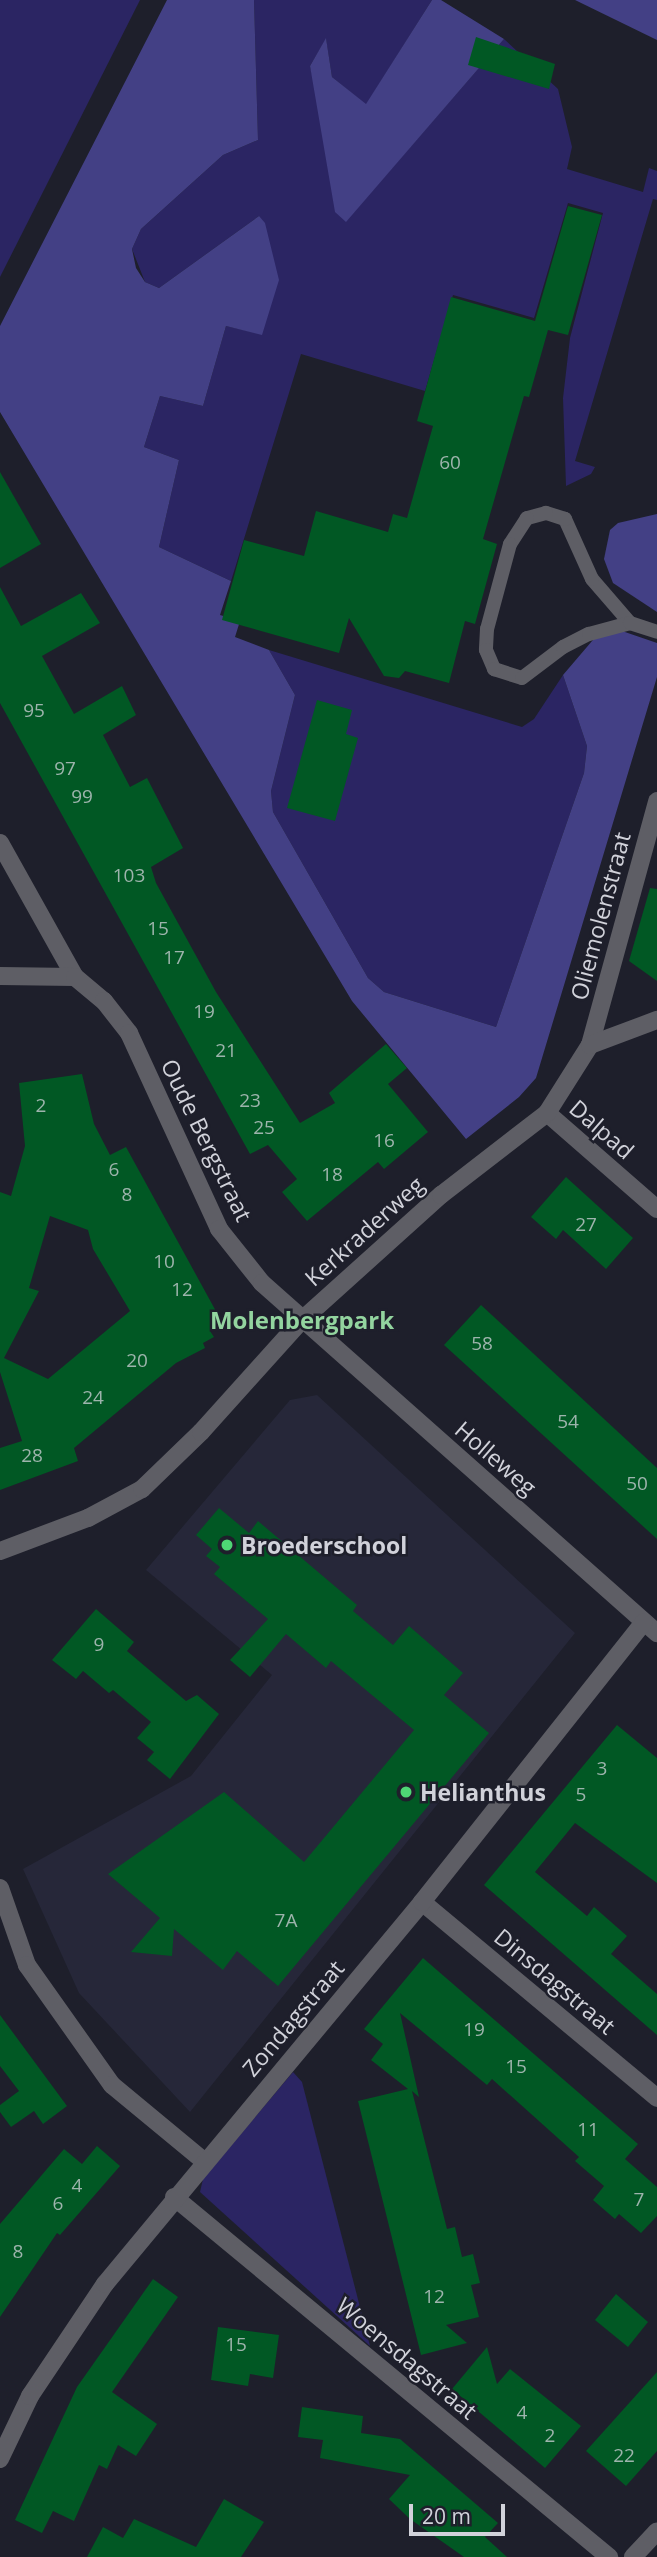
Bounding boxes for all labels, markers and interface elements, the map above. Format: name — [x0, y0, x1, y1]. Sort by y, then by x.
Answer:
house number: 60 — [439, 452, 461, 474]
house number: 95 — [23, 700, 45, 722]
house number: 97 — [54, 758, 76, 780]
house number: 99 — [71, 786, 93, 808]
street label: Oliemolenstraat — [564, 829, 636, 1003]
house number: 103 — [113, 865, 145, 887]
house number: 15 — [147, 918, 169, 940]
house number: 17 — [163, 947, 185, 969]
house number: 19 — [193, 1001, 215, 1023]
house number: 21 — [215, 1040, 237, 1062]
street label: Oude Bergstraat — [156, 1054, 258, 1226]
house number: 23 — [239, 1090, 261, 1112]
street label: Dalpad — [564, 1094, 640, 1164]
house number: 2 — [36, 1095, 46, 1117]
house number: 25 — [253, 1117, 275, 1139]
house number: 16 — [373, 1130, 395, 1152]
house number: 6 — [109, 1159, 119, 1181]
house number: 18 — [321, 1164, 343, 1186]
street label: Kerkraderweg — [299, 1170, 429, 1292]
house number: 8 — [122, 1184, 132, 1206]
house number: 27 — [575, 1214, 597, 1236]
house number: 10 — [153, 1251, 175, 1273]
house number: 12 — [171, 1279, 193, 1301]
district label: Molenbergpark — [210, 1306, 394, 1334]
house number: 58 — [471, 1333, 493, 1355]
house number: 20 — [126, 1350, 148, 1372]
house number: 24 — [82, 1387, 104, 1409]
house number: 54 — [557, 1411, 579, 1433]
street label: Holleweg — [450, 1415, 542, 1501]
house number: 28 — [21, 1445, 43, 1467]
house number: 50 — [626, 1473, 648, 1495]
place label: Broederschool — [241, 1531, 407, 1559]
marker: Broederschool — [219, 1537, 235, 1553]
house number: 9 — [94, 1634, 104, 1656]
house number: 3 — [597, 1758, 607, 1780]
place label: Helianthus — [420, 1778, 546, 1806]
marker: Helianthus — [398, 1784, 414, 1800]
house number: 5 — [576, 1784, 586, 1806]
house number: 7A — [275, 1910, 297, 1932]
street label: Dinsdagstraat — [489, 1922, 621, 2040]
street label: Zondagstraat — [237, 1954, 349, 2082]
house number: 19 — [463, 2019, 485, 2041]
house number: 15 — [505, 2056, 527, 2078]
house number: 11 — [577, 2119, 599, 2141]
house number: 4 — [72, 2175, 82, 2197]
house number: 7 — [634, 2189, 644, 2211]
house number: 6 — [53, 2193, 63, 2215]
house number: 8 — [13, 2241, 23, 2263]
house number: 12 — [423, 2286, 445, 2308]
street label: Woensdagstraat — [331, 2291, 483, 2425]
house number: 15 — [225, 2334, 247, 2356]
house number: 4 — [517, 2402, 527, 2424]
house number: 2 — [545, 2425, 555, 2447]
house number: 22 — [613, 2445, 635, 2467]
scale bar — [412, 2490, 508, 2534]
text: 20 m — [422, 2502, 471, 2530]

